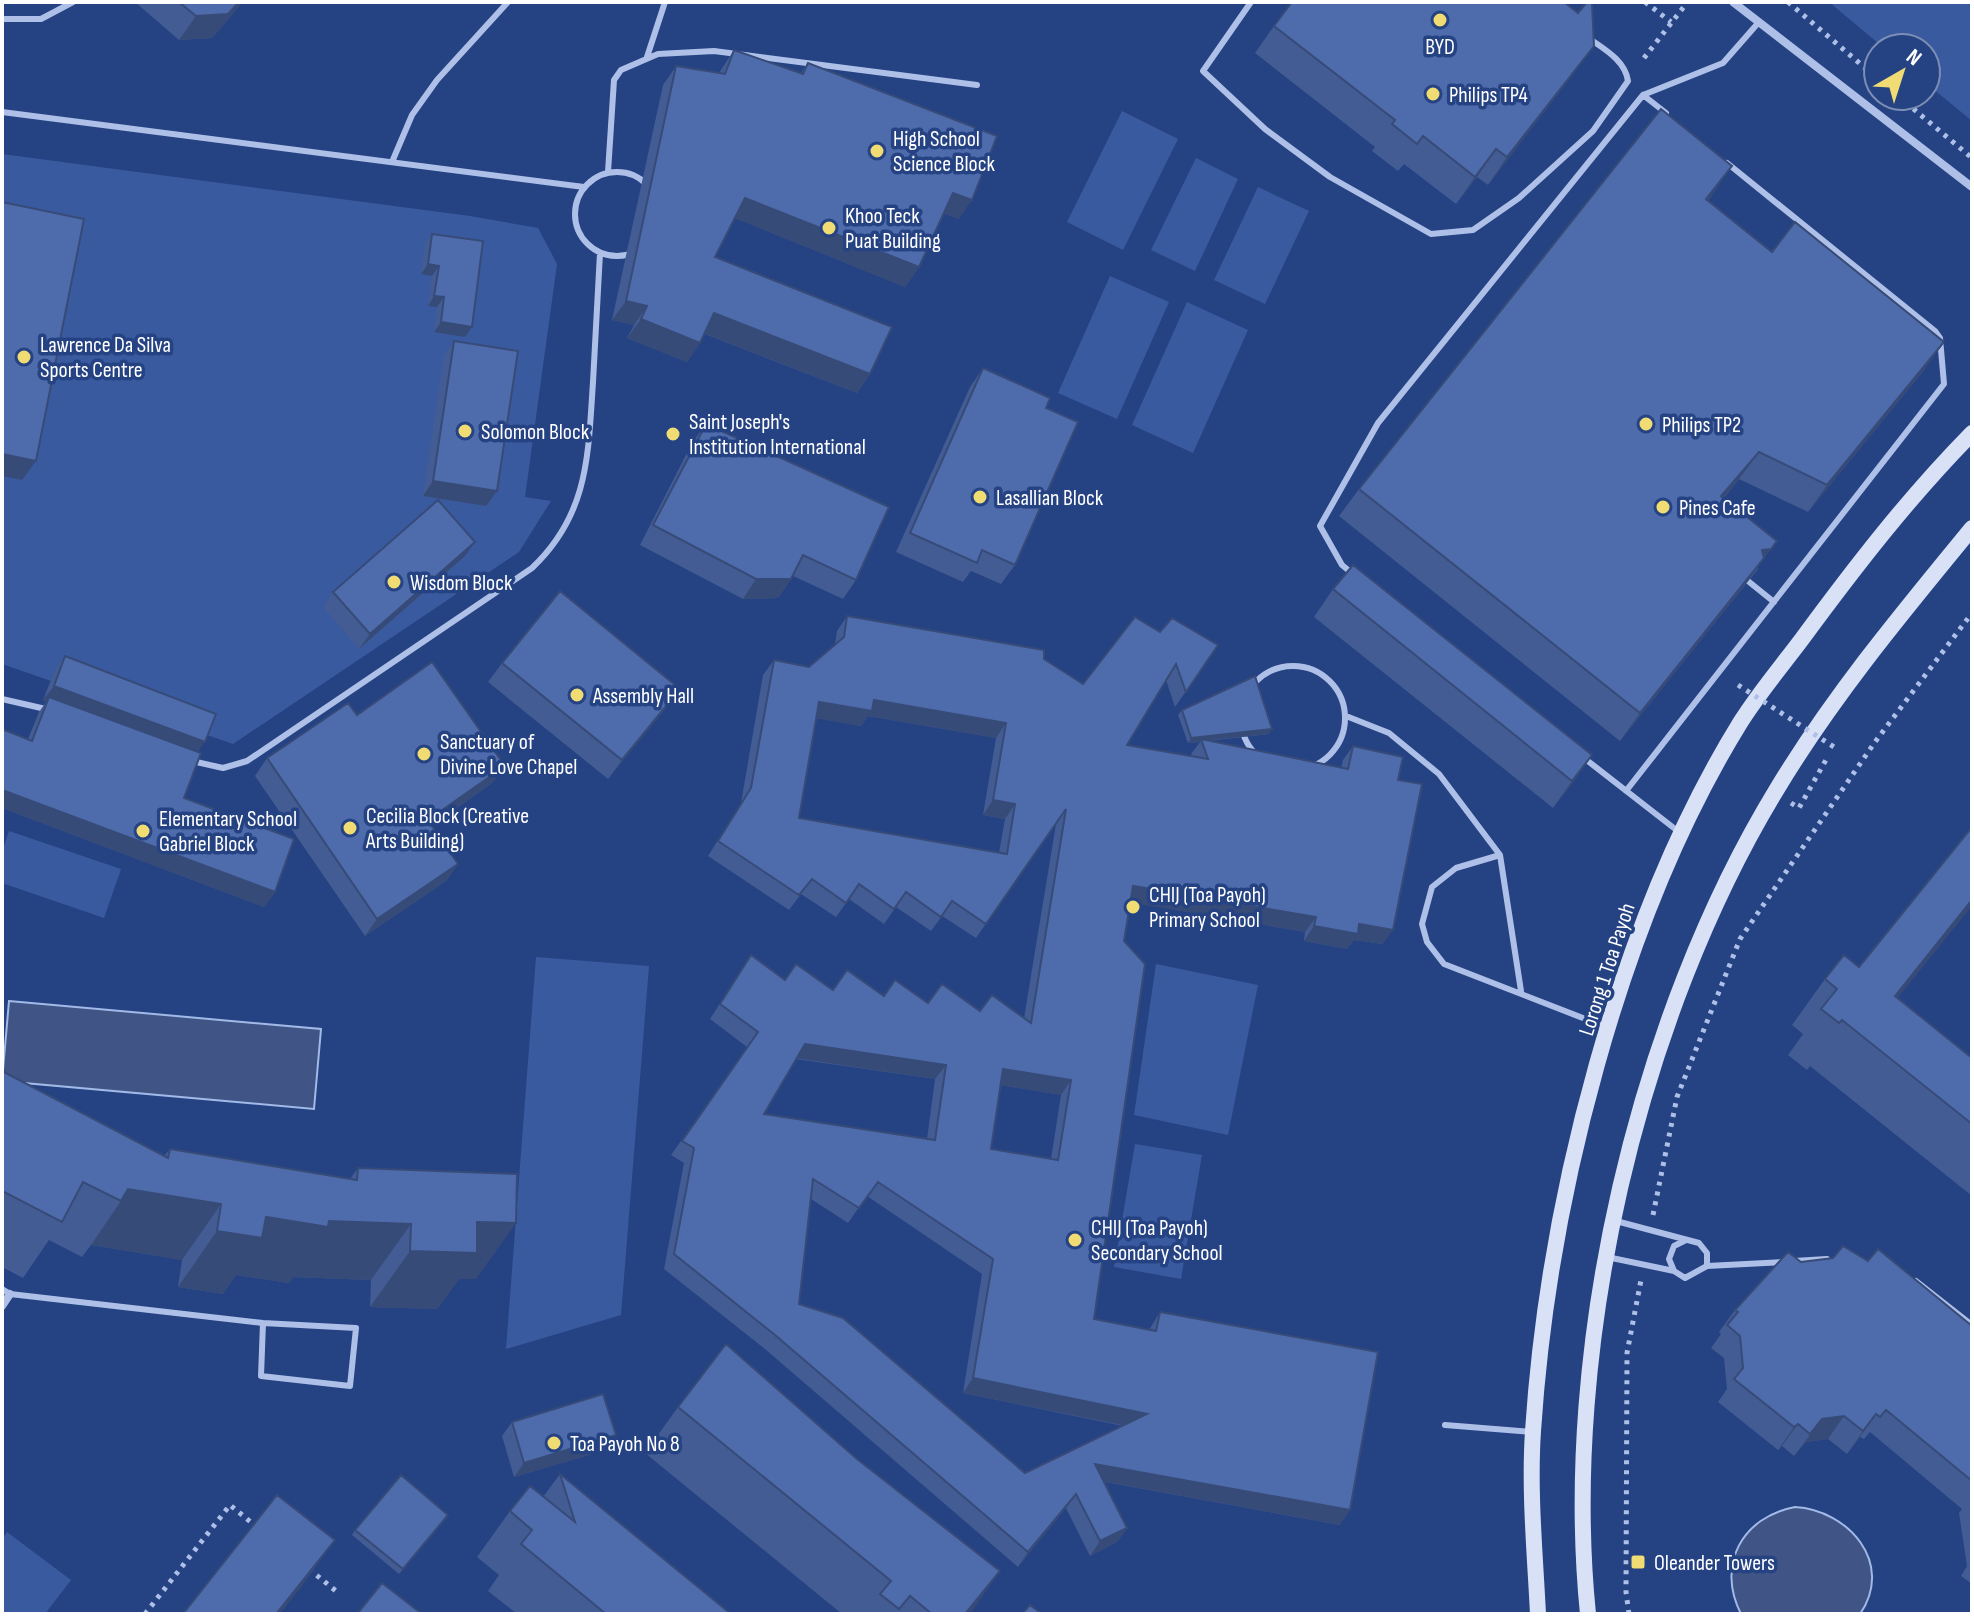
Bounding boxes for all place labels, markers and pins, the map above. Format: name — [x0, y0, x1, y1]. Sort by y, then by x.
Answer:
marker: BYD — [1431, 11, 1449, 29]
place label: BYD — [1425, 34, 1455, 61]
place label: Philips TP4 — [1449, 82, 1528, 109]
marker: Philips TP4 — [1424, 85, 1442, 103]
place label: High School Science Block — [893, 126, 995, 178]
marker: High School Science Block — [868, 142, 886, 160]
place label: Khoo Teck Puat Building — [845, 203, 941, 255]
marker: Khoo Teck Puat Building — [820, 219, 838, 237]
place label: Lawrence Da Silva Sports Centre — [40, 332, 171, 384]
marker: Lawrence Da Silva Sports Centre — [15, 348, 33, 366]
place label: Saint Joseph's Institution International — [689, 409, 866, 461]
place label: Philips TP2 — [1662, 412, 1741, 439]
marker: Philips TP2 — [1637, 415, 1655, 433]
place label: Solomon Block — [481, 419, 590, 446]
marker: Solomon Block — [456, 422, 474, 440]
marker: Saint Joseph's Institution International — [664, 425, 682, 443]
place label: Lasallian Block — [996, 485, 1104, 512]
marker: Lasallian Block — [971, 488, 989, 506]
place label: Pines Cafe — [1679, 495, 1756, 522]
marker: Pines Cafe — [1654, 498, 1672, 516]
place label: Wisdom Block — [410, 570, 513, 597]
marker: Wisdom Block — [385, 573, 403, 591]
place label: Assembly Hall — [592, 683, 694, 710]
marker: Assembly Hall — [568, 686, 586, 704]
place label: Sanctuary of Divine Love Chapel — [440, 729, 577, 781]
marker: Sanctuary of Divine Love Chapel — [415, 745, 433, 763]
place label: Cecilia Block (Creative Arts Building) — [365, 803, 529, 855]
place label: Elementary School Gabriel Block — [159, 806, 297, 858]
marker: Cecilia Block (Creative Arts Building) — [341, 819, 359, 837]
marker: Elementary School Gabriel Block — [134, 822, 152, 840]
place label: CHIJ (Toa Payoh) Primary School — [1149, 882, 1266, 934]
marker: CHIJ (Toa Payoh) Primary School — [1124, 898, 1142, 916]
place label: CHIJ (Toa Payoh) Secondary School — [1091, 1215, 1223, 1267]
marker: CHIJ (Toa Payoh) Secondary School — [1066, 1231, 1084, 1249]
place label: Toa Payoh No 8 — [570, 1431, 680, 1458]
marker: Toa Payoh No 8 — [545, 1434, 563, 1452]
place label: Oleander Towers — [1654, 1550, 1775, 1577]
marker: Oleander Towers — [1629, 1553, 1647, 1571]

